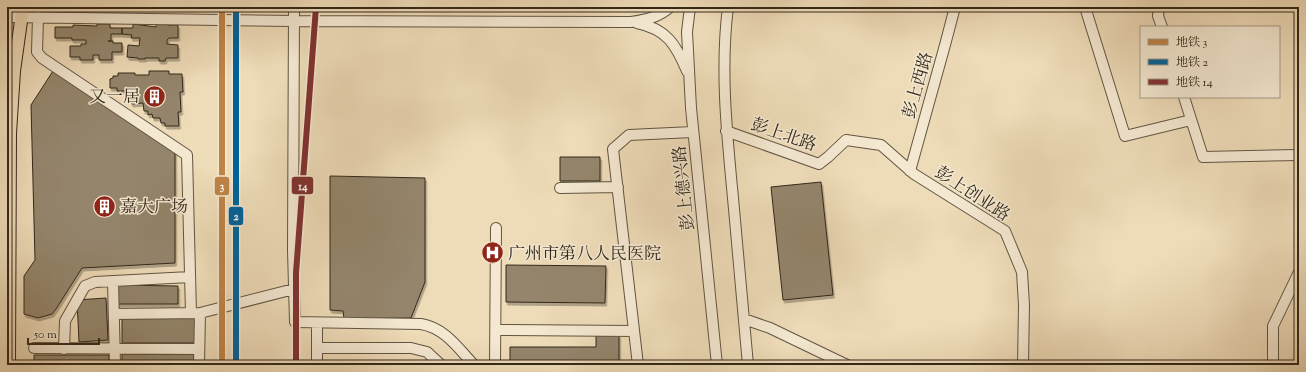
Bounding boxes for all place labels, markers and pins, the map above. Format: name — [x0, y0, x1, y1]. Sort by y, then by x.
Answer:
building icon: 又一居 — [142, 83, 168, 109]
place label: 又一居 — [89, 86, 140, 110]
building icon: 嘉大广场 — [91, 193, 117, 219]
place label: 嘉大广场 — [120, 196, 188, 220]
hospital icon: 广州市第八人民医院 — [479, 240, 505, 266]
place label: 广州市第八人民医院 — [508, 243, 661, 267]

